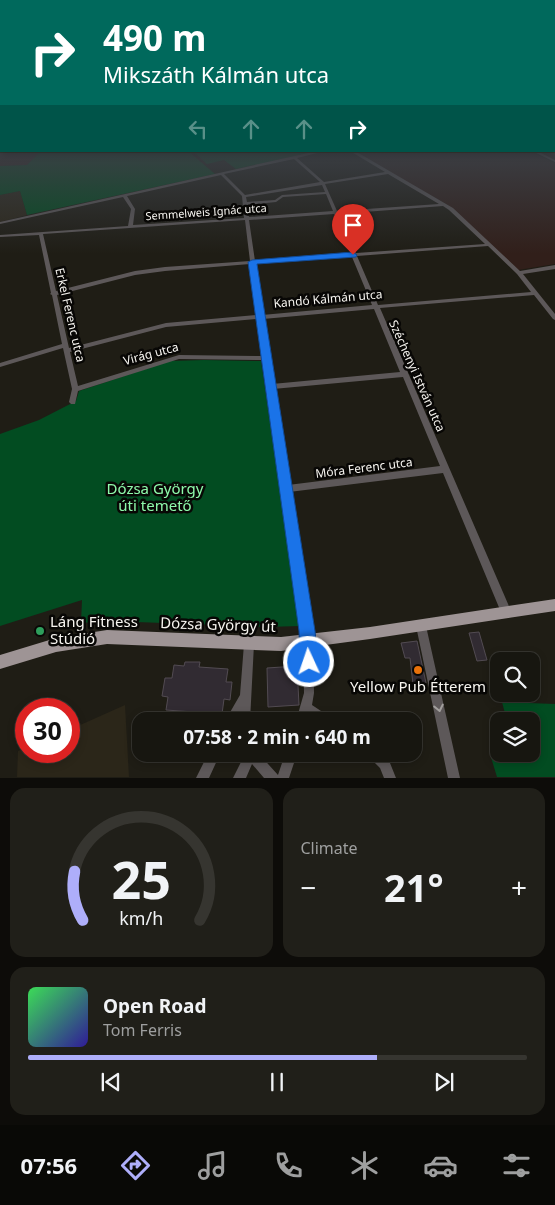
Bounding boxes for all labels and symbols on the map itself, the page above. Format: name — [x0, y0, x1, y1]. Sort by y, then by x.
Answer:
street label: Semmelweis Ignác utca — [145, 200, 267, 223]
pin — [332, 204, 374, 255]
street label: Erkel Ferenc utca — [51, 266, 90, 364]
street label: Kandó Kálmán utca — [273, 285, 383, 312]
street label: Széchenyi István utca — [385, 317, 450, 434]
street label: Virág utca — [121, 338, 180, 369]
street label: Móra Ferenc utca — [314, 453, 413, 482]
park label: Dózsa György úti temető — [107, 478, 204, 515]
place label: Láng Fitness Stúdió — [50, 611, 138, 648]
street label: Dózsa György út — [160, 612, 277, 636]
marker: Láng Fitness Stúdió — [34, 625, 46, 637]
position arrow — [282, 635, 334, 687]
marker: Yellow Pub Étterem — [412, 664, 424, 676]
place label: Yellow Pub Étterem — [350, 676, 486, 696]
speed limit sign: 30 — [15, 698, 80, 763]
one-way arrow — [433, 703, 444, 712]

